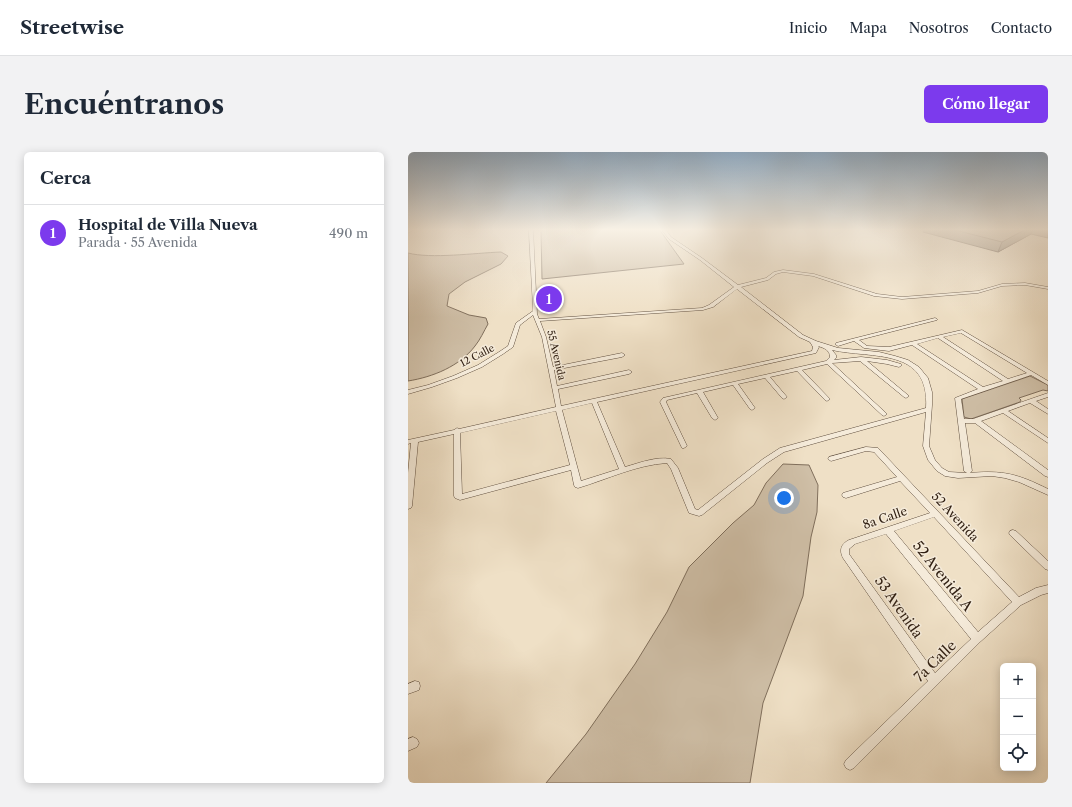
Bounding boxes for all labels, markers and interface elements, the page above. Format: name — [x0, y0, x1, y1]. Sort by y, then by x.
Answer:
text: Streetwise — [20, 16, 124, 39]
text: Inicio — [789, 19, 827, 37]
text: Mapa — [849, 19, 887, 37]
text: Nosotros — [909, 19, 969, 37]
text: Contacto — [991, 19, 1052, 37]
button: Cómo llegar — [924, 85, 1048, 123]
text: Encuéntranos — [24, 87, 224, 121]
text: Cerca — [40, 168, 91, 188]
text: Hospital de Villa Nueva — [78, 215, 258, 234]
text: 1 — [50, 225, 56, 241]
text: 490 m — [329, 225, 368, 241]
text: Parada · 55 Avenida — [78, 234, 197, 250]
pin: 1 — [536, 284, 562, 314]
street label: 55 Avenida — [544, 329, 569, 382]
street label: 12 Calle — [458, 341, 497, 370]
your location — [774, 488, 794, 508]
street label: 52 Avenida — [929, 489, 982, 545]
street label: 8a Calle — [861, 503, 909, 532]
street label: 52 Avenida A — [909, 537, 977, 615]
street label: 53 Avenida — [871, 572, 927, 642]
street label: 7a Calle — [910, 636, 960, 686]
map controls — [1000, 663, 1036, 771]
button: + — [1000, 663, 1036, 699]
button: − — [1000, 699, 1036, 735]
button: locate — [1000, 735, 1036, 771]

